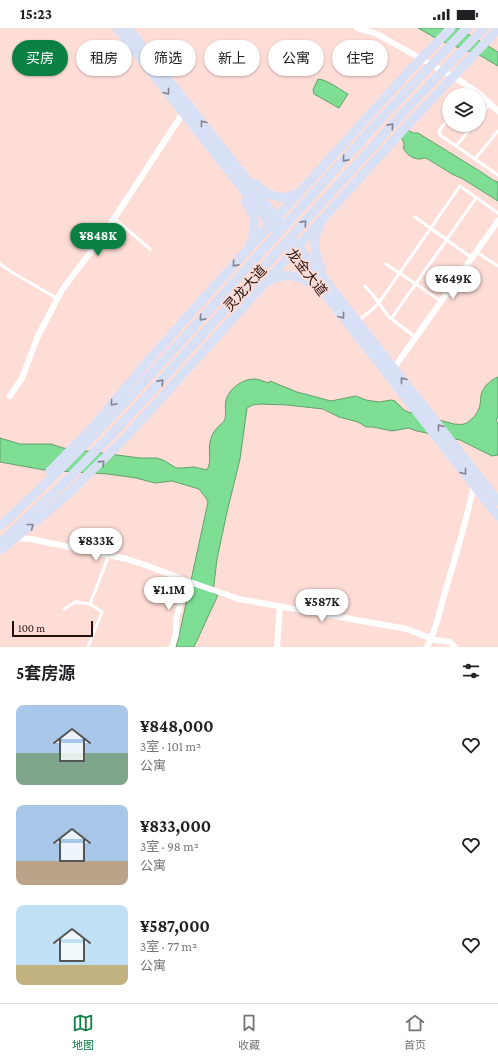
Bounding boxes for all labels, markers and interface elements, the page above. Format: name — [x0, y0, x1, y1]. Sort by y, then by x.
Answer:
text: 15:23 — [20, 6, 52, 22]
chip: 买房 — [12, 40, 68, 76]
chip: 租房 — [76, 40, 132, 76]
chip: 筛选 — [140, 40, 196, 76]
chip: 新上 — [204, 40, 260, 76]
chip: 公寓 — [268, 40, 324, 76]
chip: 住宅 — [332, 40, 388, 76]
one-way arrow — [162, 87, 169, 94]
map controls — [442, 88, 486, 132]
button: layers — [442, 88, 486, 132]
one-way arrow — [200, 121, 207, 128]
one-way arrow — [386, 123, 394, 131]
one-way arrow — [343, 154, 350, 162]
one-way arrow — [299, 220, 306, 227]
pin: ¥848K — [70, 223, 126, 257]
text: ¥848K — [79, 228, 117, 243]
street label: 龙金大道 — [283, 245, 331, 299]
one-way arrow — [233, 259, 240, 266]
street label: 灵龙大道 — [220, 262, 270, 314]
pin: ¥649K — [425, 266, 481, 300]
text: ¥649K — [435, 271, 471, 286]
one-way arrow — [337, 311, 344, 318]
one-way arrow — [199, 313, 207, 321]
one-way arrow — [401, 377, 408, 384]
one-way arrow — [156, 379, 164, 387]
one-way arrow — [110, 399, 117, 406]
one-way arrow — [437, 424, 444, 431]
one-way arrow — [97, 460, 105, 467]
one-way arrow — [459, 467, 466, 474]
one-way arrow — [26, 524, 33, 531]
pin: ¥833K — [68, 528, 124, 562]
text: ¥833K — [78, 533, 114, 548]
pin: ¥1.1M — [141, 577, 197, 611]
text: ¥1.1M — [153, 582, 185, 597]
pin: ¥587K — [294, 589, 350, 623]
text: ¥587K — [304, 594, 340, 609]
scale bar — [12, 619, 93, 638]
text: 100 m — [18, 622, 45, 634]
icon: filters — [460, 660, 482, 682]
text: 5套房源 — [16, 664, 75, 683]
text: ¥848,000 — [140, 717, 214, 736]
icon: home — [48, 721, 96, 769]
icon: heart — [460, 734, 482, 756]
text: 3室 · 101 m² — [140, 739, 201, 754]
text: 公寓 — [140, 758, 166, 773]
text: ¥833,000 — [140, 817, 211, 836]
icon: home — [48, 821, 96, 869]
icon: heart — [460, 834, 482, 856]
text: 3室 · 98 m² — [140, 839, 199, 854]
text: 公寓 — [140, 858, 166, 873]
text: ¥587,000 — [140, 917, 210, 936]
icon: home — [48, 921, 96, 969]
icon: heart — [460, 934, 482, 956]
text: 3室 · 77 m² — [140, 939, 197, 954]
text: 公寓 — [140, 958, 166, 973]
tab: 地图 — [72, 1012, 94, 1052]
tab: 收藏 — [238, 1012, 260, 1052]
tab: 首页 — [404, 1012, 426, 1052]

